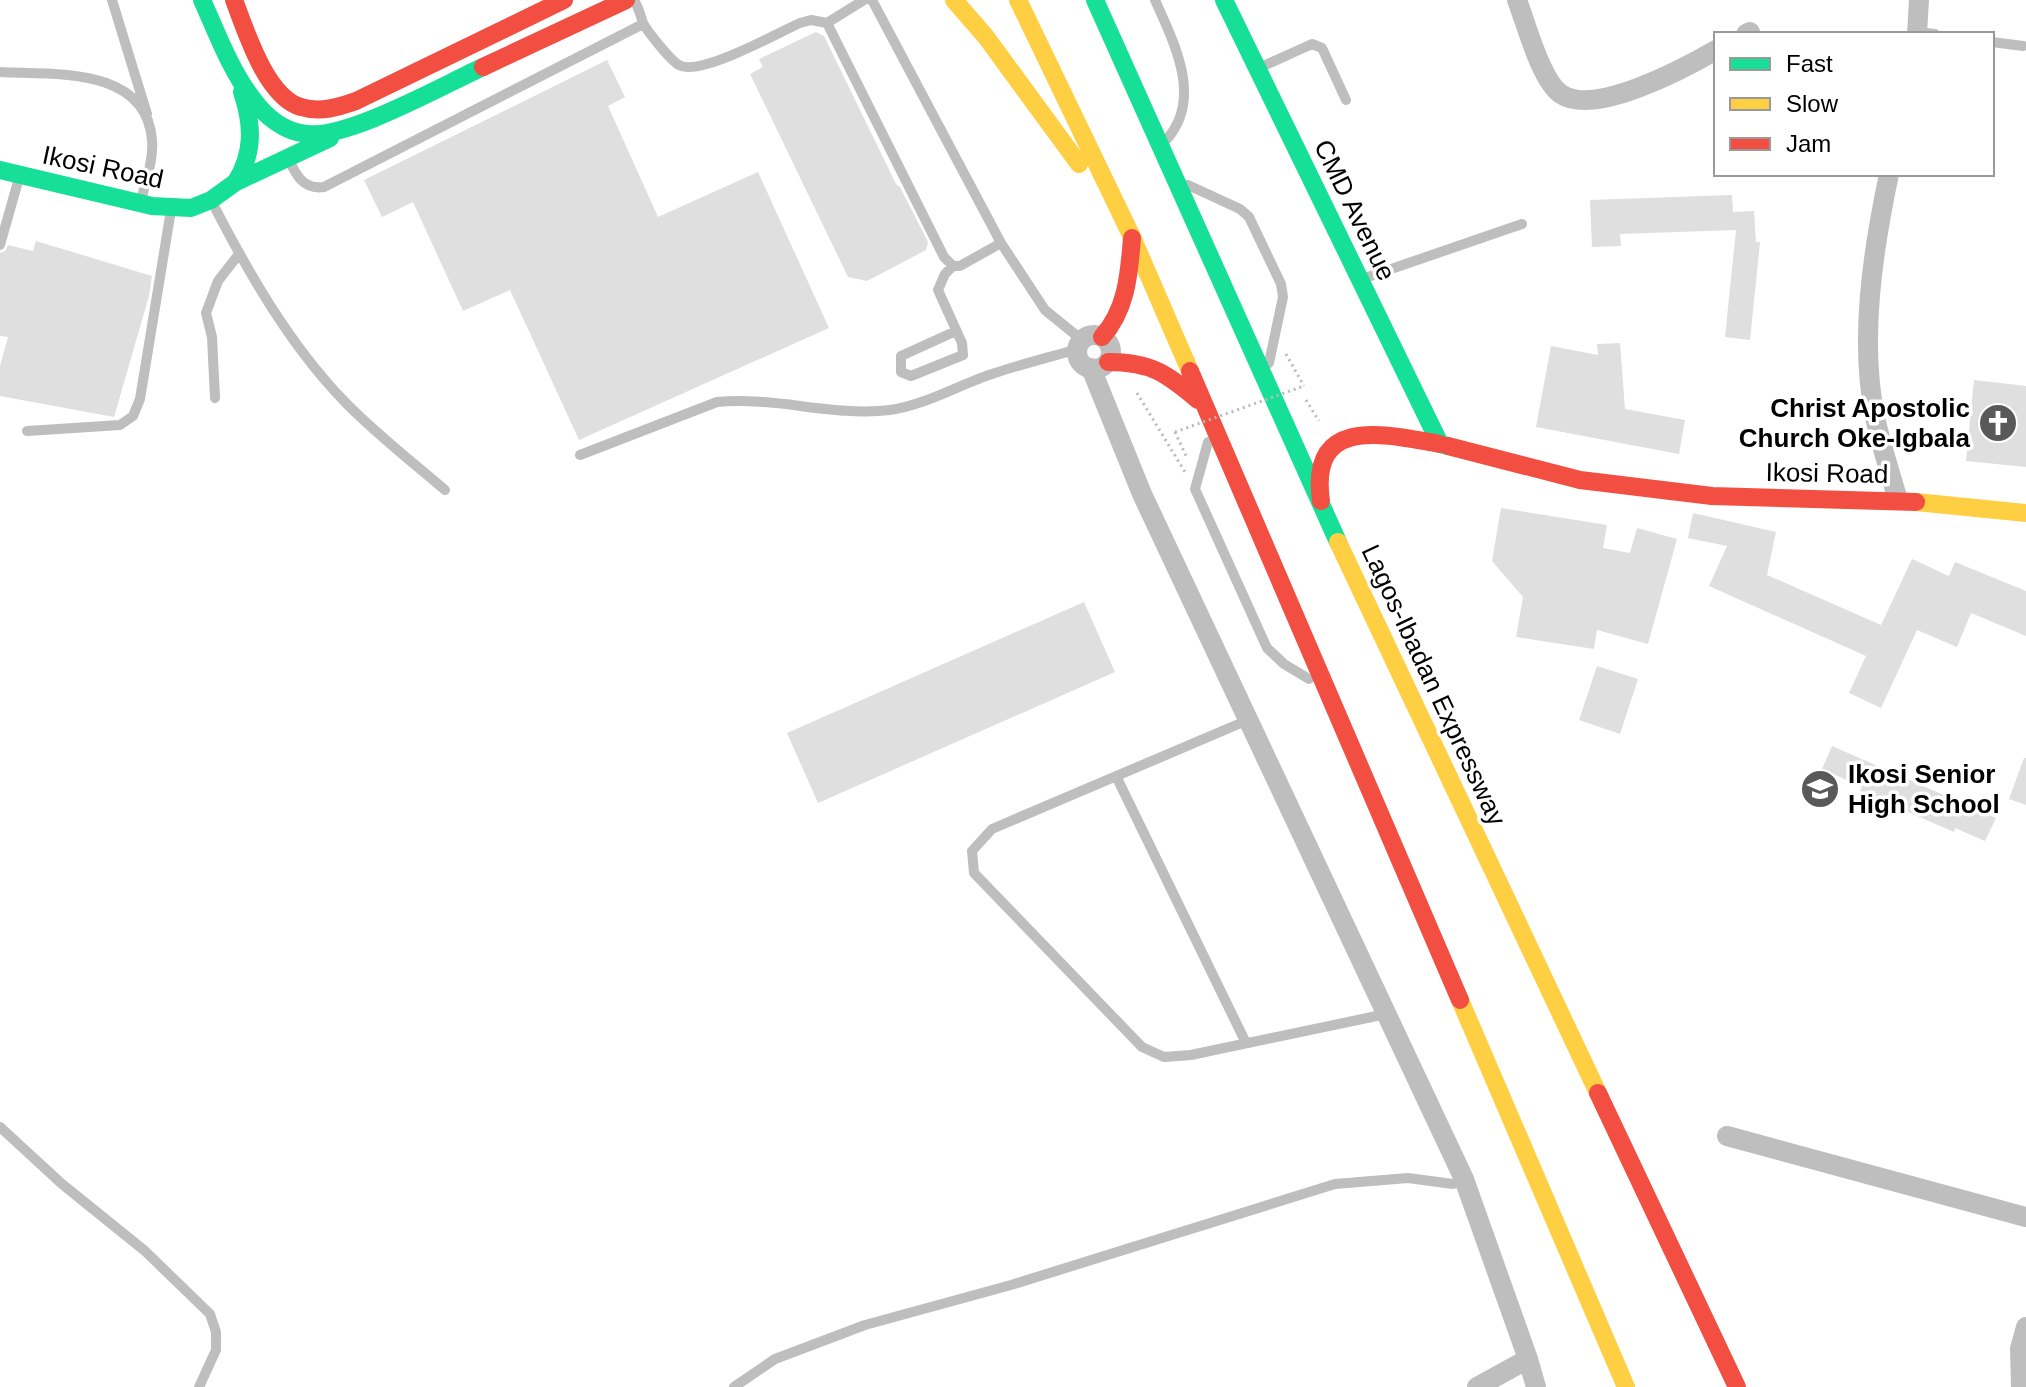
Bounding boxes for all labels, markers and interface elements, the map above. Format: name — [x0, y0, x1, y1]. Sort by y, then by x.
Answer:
legend — [1714, 32, 1994, 176]
text: Fast — [1786, 50, 1833, 77]
text: Slow — [1786, 90, 1839, 117]
text: Jam — [1786, 130, 1831, 157]
street label: CMD Avenue — [1308, 135, 1402, 285]
street label: Ikosi Road — [40, 140, 166, 194]
place label: Christ Apostolic Church Oke-Igbala — [1739, 393, 1971, 453]
church icon: Christ Apostolic Church Oke-Igbala — [1977, 402, 2019, 444]
street label: Ikosi Road — [1765, 457, 1889, 489]
street label: Lagos-Ibadan Expressway — [1356, 540, 1512, 830]
place label: Ikosi Senior High School — [1848, 759, 2000, 819]
school or university icon: Ikosi Senior High School — [1799, 768, 1841, 810]

